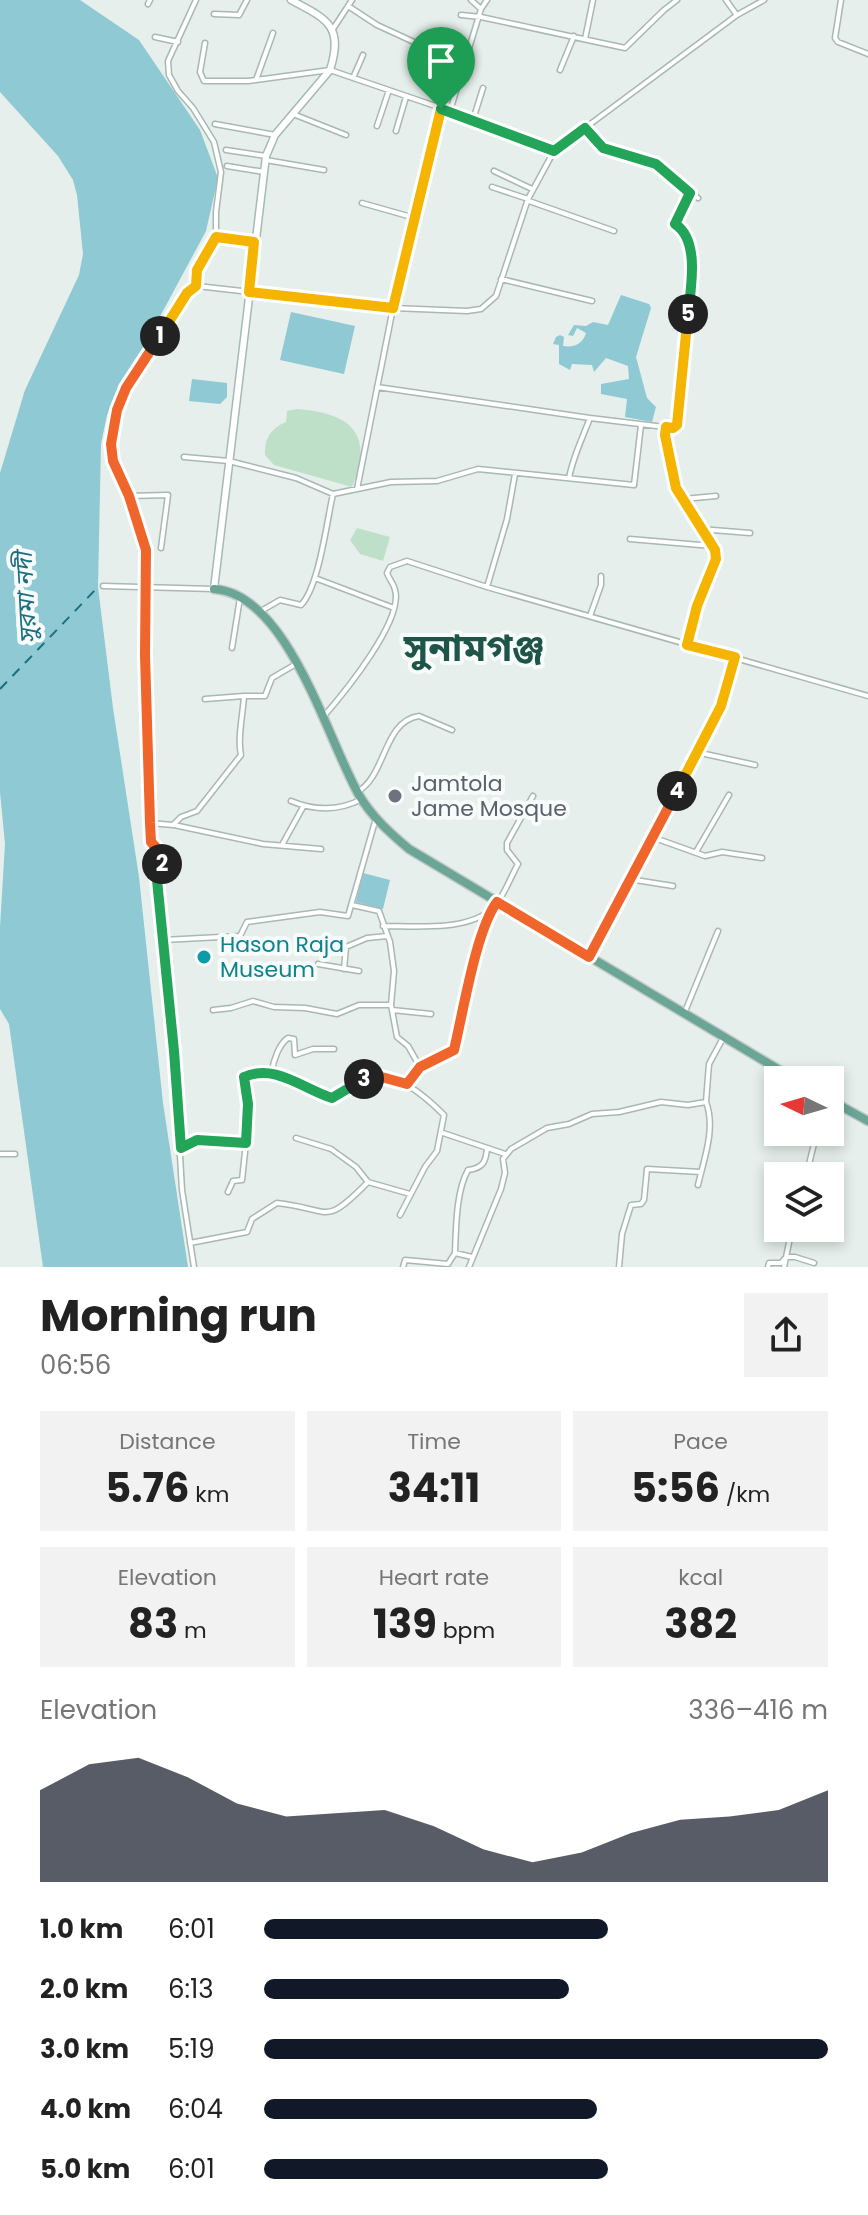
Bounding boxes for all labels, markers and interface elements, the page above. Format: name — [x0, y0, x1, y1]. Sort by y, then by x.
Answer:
pin — [407, 27, 475, 109]
icon: arrive — [419, 39, 463, 83]
pin: 5 — [668, 294, 708, 334]
text: 5 — [681, 298, 695, 329]
pin: 1 — [140, 316, 180, 356]
text: 1 — [156, 320, 164, 351]
water label: সুরমা নদী — [6, 547, 44, 645]
district label: সুনামগঞ্জ — [403, 621, 544, 674]
place label: Jamtola Jame Mosque — [411, 768, 567, 824]
pin: 4 — [657, 771, 697, 811]
text: 4 — [670, 775, 684, 806]
marker: Jamtola Jame Mosque — [386, 787, 404, 805]
pin: 2 — [142, 844, 182, 884]
text: 2 — [156, 848, 168, 879]
place label: Hason Raja Museum — [220, 929, 344, 985]
marker: Hason Raja Museum — [195, 948, 213, 966]
pin: 3 — [344, 1059, 384, 1099]
text: 3 — [357, 1063, 371, 1094]
north arrow — [764, 1066, 844, 1146]
map controls — [764, 1066, 844, 1242]
button: layers — [764, 1162, 844, 1242]
text: Morning run — [40, 1285, 317, 1346]
button: share — [744, 1293, 828, 1377]
text: 06:56 — [40, 1347, 111, 1383]
text: Distance — [119, 1426, 216, 1457]
text: Time — [407, 1426, 461, 1457]
text: Pace — [673, 1426, 728, 1457]
text: 5.76 — [105, 1460, 189, 1516]
text: 34:11 — [388, 1460, 480, 1516]
text: 5:56 — [631, 1460, 720, 1516]
text: km — [189, 1479, 229, 1510]
text: /km — [720, 1479, 770, 1510]
text: Elevation — [118, 1562, 217, 1593]
text: Heart rate — [379, 1562, 489, 1593]
text: kcal — [678, 1562, 723, 1593]
text: 83 — [128, 1596, 178, 1652]
text: 139 — [373, 1596, 437, 1652]
text: 382 — [664, 1596, 737, 1652]
text: m — [178, 1615, 207, 1646]
text: bpm — [437, 1615, 495, 1646]
text: Elevation — [40, 1692, 157, 1728]
text: 336–416 m — [688, 1692, 828, 1728]
text: 1.0 km — [40, 1911, 123, 1947]
text: 6:01 — [168, 1911, 215, 1947]
text: 2.0 km — [40, 1971, 128, 2007]
text: 6:13 — [168, 1971, 214, 2007]
text: 3.0 km — [40, 2031, 129, 2067]
text: 5:19 — [168, 2031, 215, 2067]
text: 4.0 km — [40, 2091, 131, 2127]
text: 6:04 — [168, 2091, 223, 2127]
text: 5.0 km — [40, 2151, 130, 2187]
text: 6:01 — [168, 2151, 215, 2187]

